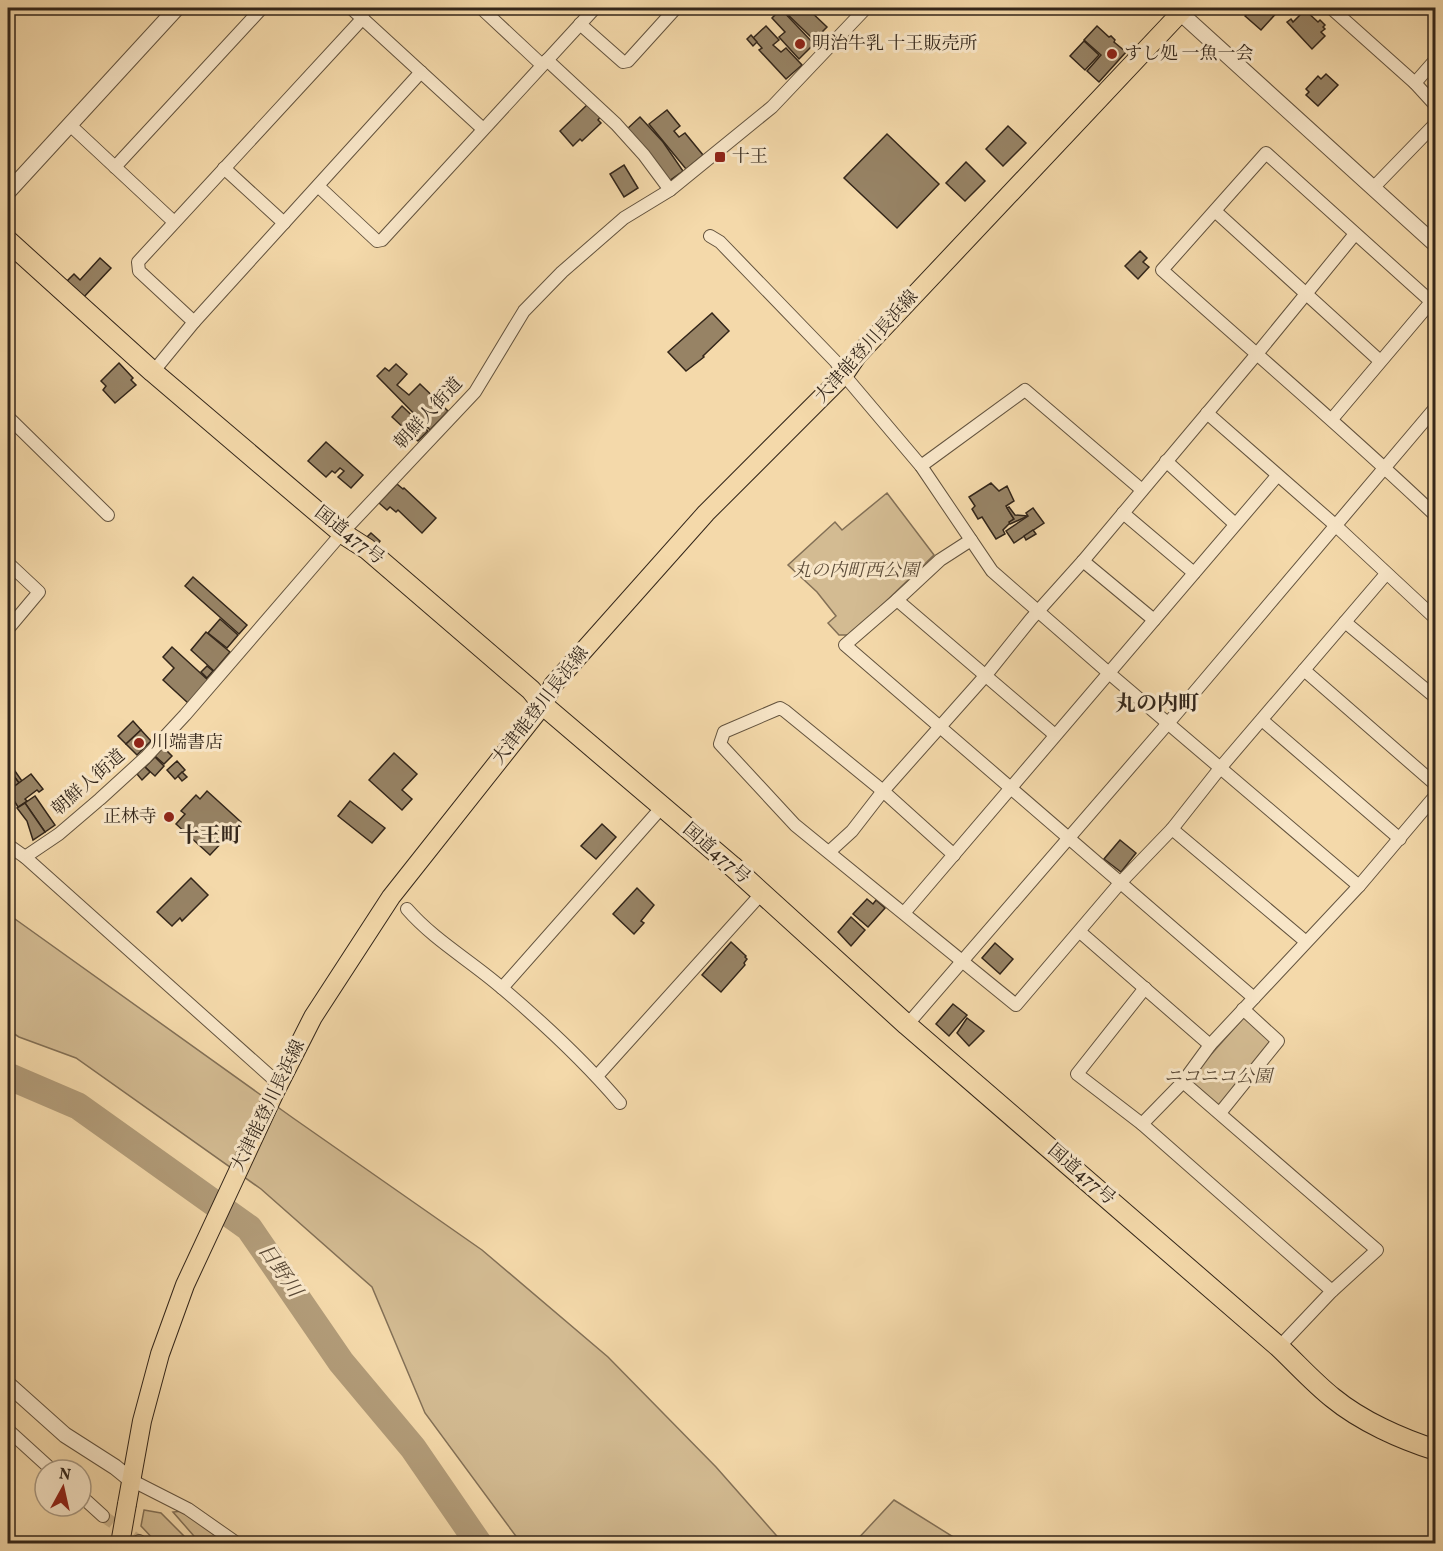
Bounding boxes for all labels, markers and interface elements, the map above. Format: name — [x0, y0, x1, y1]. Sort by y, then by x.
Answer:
place label: 明治牛乳 十王販売所 — [812, 32, 978, 57]
marker: 明治牛乳 十王販売所 — [793, 37, 807, 51]
place label: すし処 一魚一会 — [1124, 42, 1254, 67]
marker: すし処 一魚一会 — [1105, 47, 1119, 61]
place label: 十王 — [732, 145, 768, 170]
marker: 十王 — [713, 150, 727, 164]
street label: 大津能登川長浜線 — [810, 285, 924, 409]
street label: 朝鮮人街道 — [389, 373, 469, 455]
street label: 国道477号 — [309, 501, 389, 571]
park label: 丸の内町西公園 — [793, 559, 922, 584]
street label: 大津能登川長浜線 — [487, 642, 595, 770]
district label: 丸の内町 — [1115, 690, 1199, 719]
place label: 川端書店 — [151, 731, 223, 756]
marker: 川端書店 — [132, 736, 146, 750]
street label: 朝鮮人街道 — [47, 744, 131, 822]
place label: 正林寺 — [103, 805, 157, 830]
marker: 正林寺 — [162, 810, 176, 824]
street label: 国道477号 — [677, 818, 755, 890]
district label: 十王町 — [179, 822, 242, 851]
street label: 大津能登川長浜線 — [226, 1036, 312, 1176]
park label: ニコニコ公園 — [1164, 1065, 1275, 1090]
street label: 国道477号 — [1042, 1139, 1120, 1211]
water label: 日野川 — [250, 1238, 309, 1305]
north arrow — [33, 1458, 93, 1518]
text: N — [58, 1463, 72, 1487]

